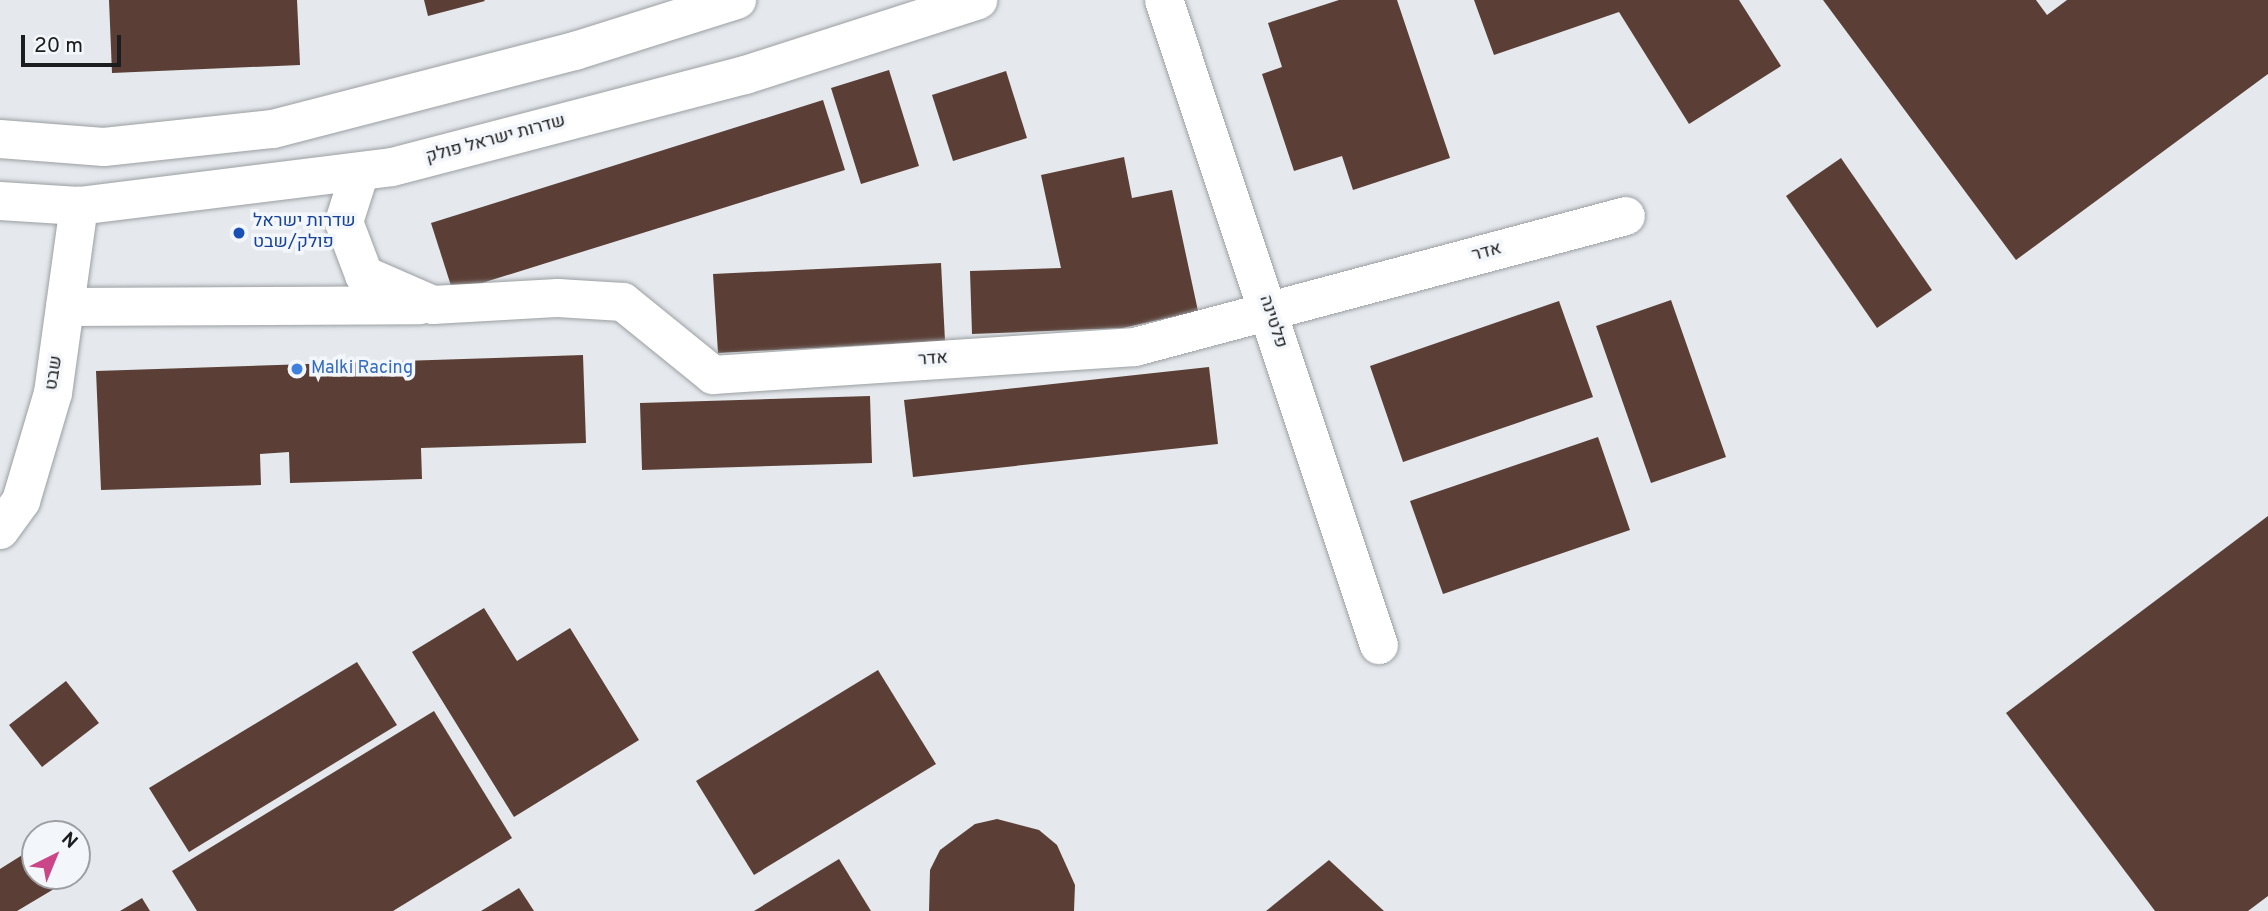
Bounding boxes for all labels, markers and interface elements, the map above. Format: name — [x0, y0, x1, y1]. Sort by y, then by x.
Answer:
scale bar — [24, 21, 124, 65]
text: 20 m — [34, 33, 83, 60]
street label: שדרות ישראל פולק — [424, 111, 568, 169]
place label: שדרות ישראל פולק/שבט — [253, 212, 356, 255]
marker: שדרות ישראל פולק/שבט — [231, 225, 247, 241]
street label: אדר — [1470, 239, 1504, 267]
street label: פלטינה — [1253, 293, 1291, 351]
street label: אדר — [917, 348, 949, 372]
street label: שבט — [42, 354, 68, 392]
place label: Malki Racing — [311, 358, 413, 380]
marker: Malki Racing — [289, 361, 305, 377]
north arrow — [21, 820, 91, 890]
text: N — [56, 828, 82, 855]

